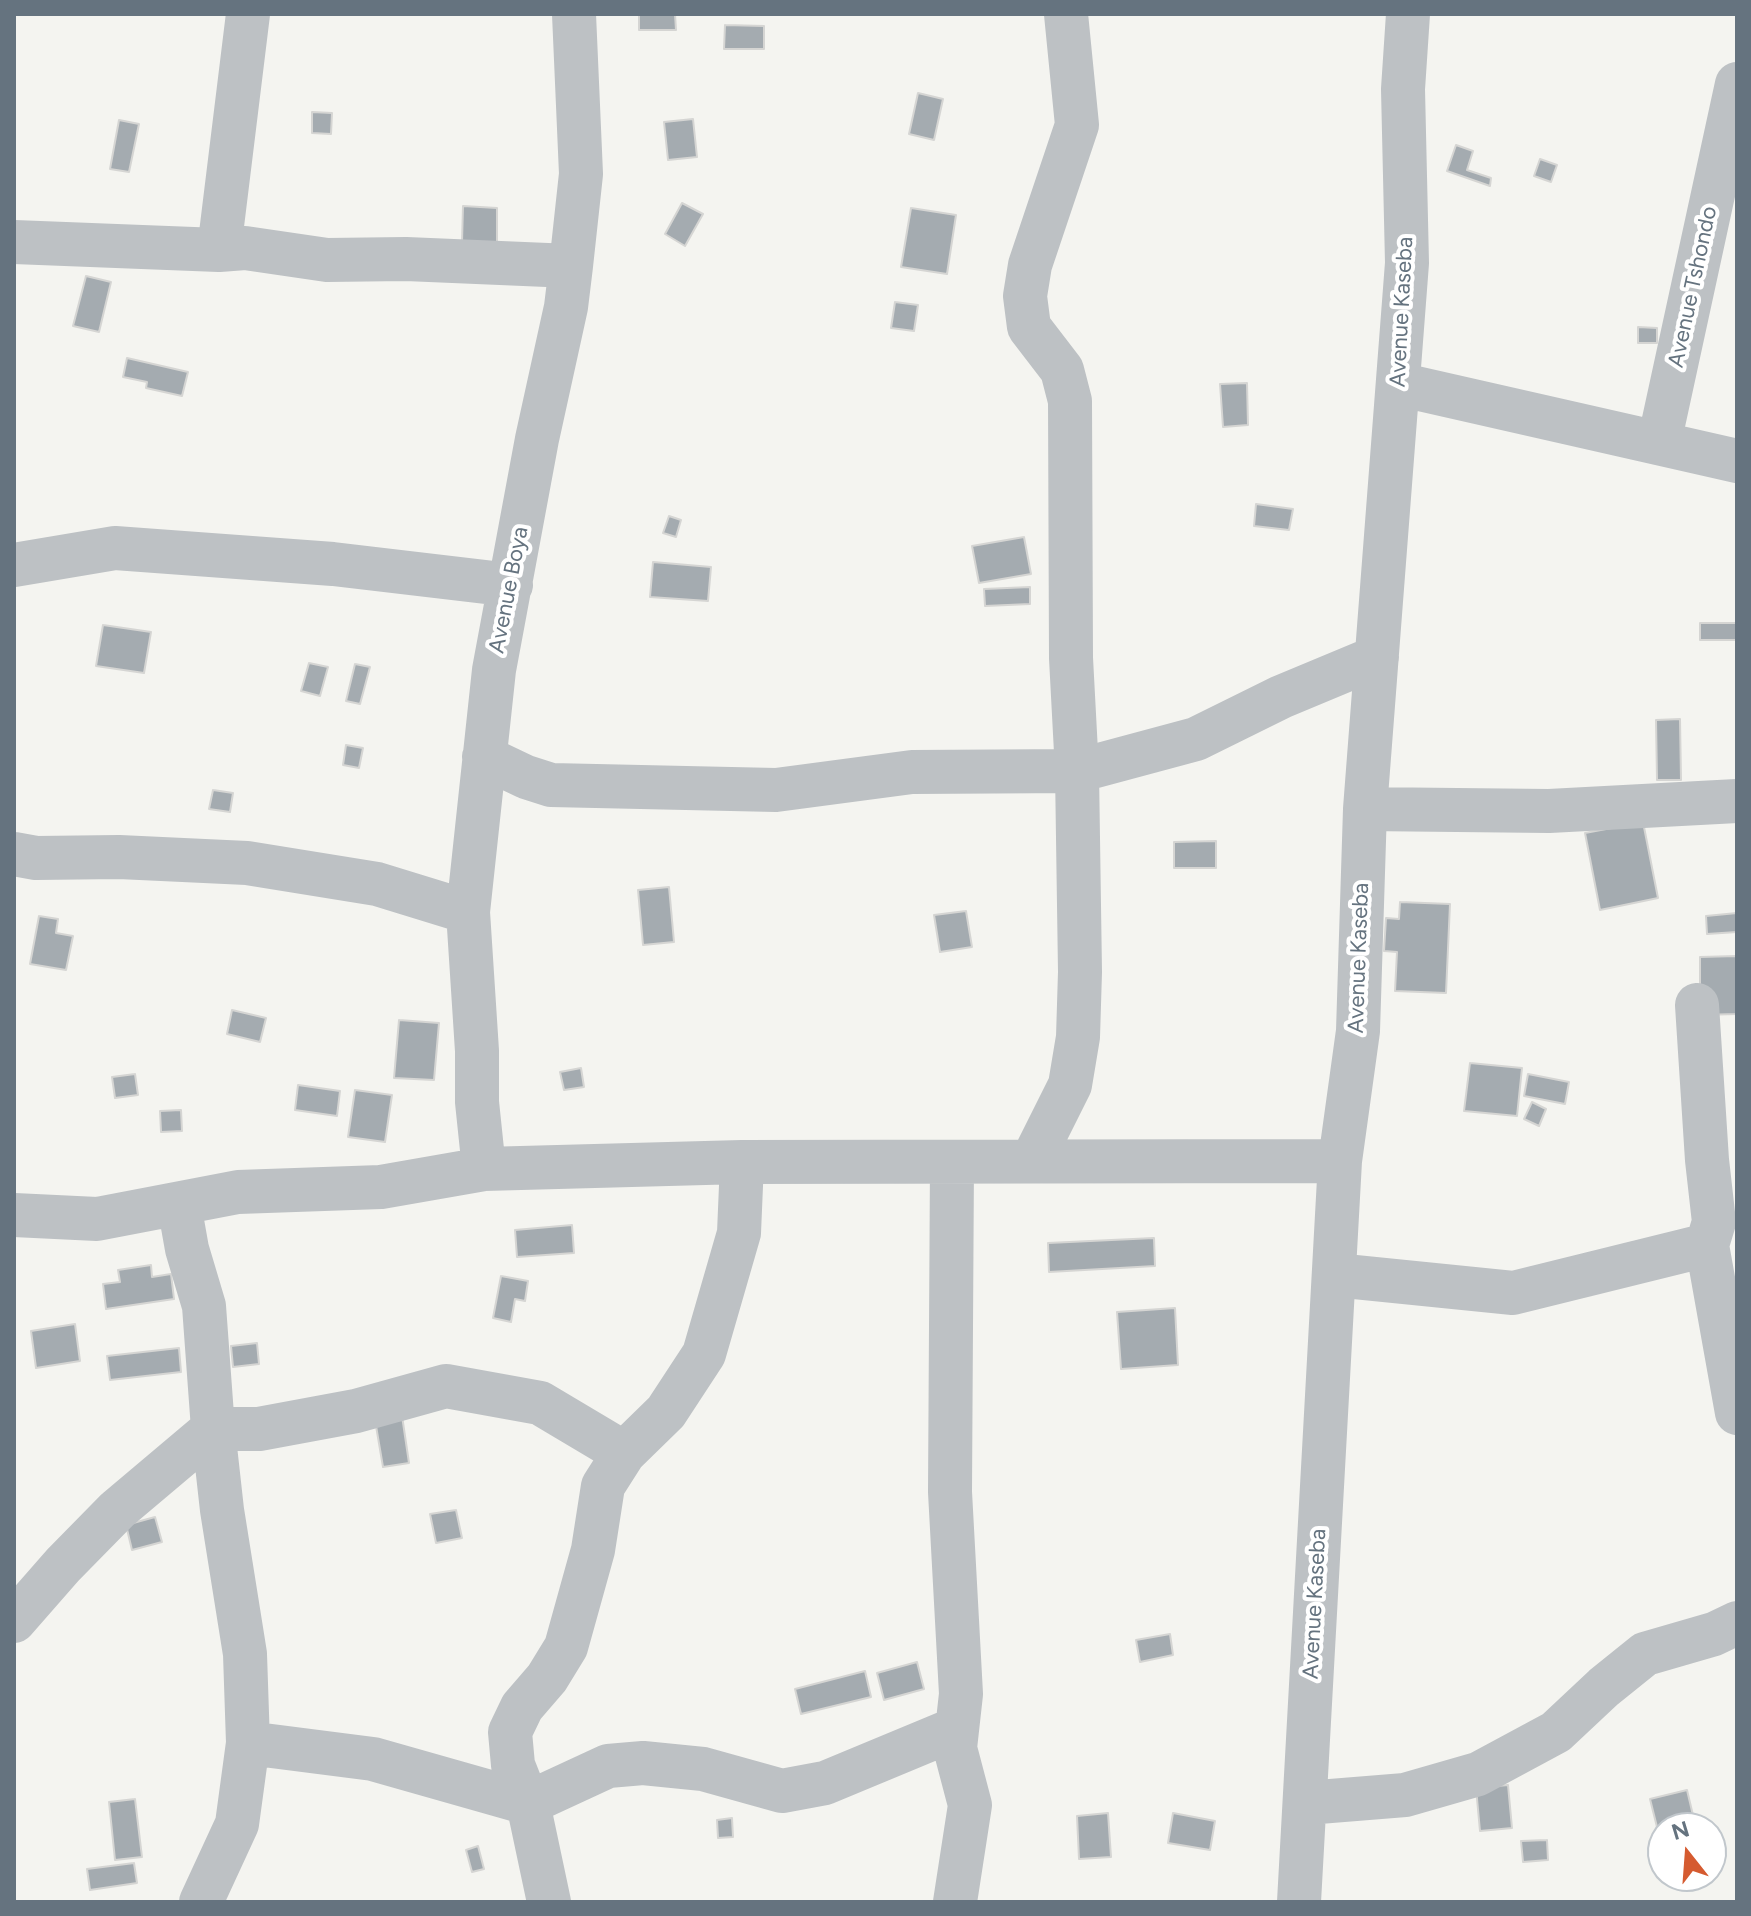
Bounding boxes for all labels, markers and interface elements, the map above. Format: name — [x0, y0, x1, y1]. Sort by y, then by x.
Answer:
street label: Avenue Tshondo — [1663, 204, 1723, 370]
street label: Avenue Kaseba — [1385, 236, 1419, 388]
street label: Avenue Boya — [484, 525, 534, 655]
street label: Avenue Kaseba — [1343, 882, 1375, 1034]
street label: Avenue Kaseba — [1298, 1528, 1332, 1680]
north arrow — [1647, 1812, 1727, 1892]
text: N — [1668, 1815, 1692, 1846]

